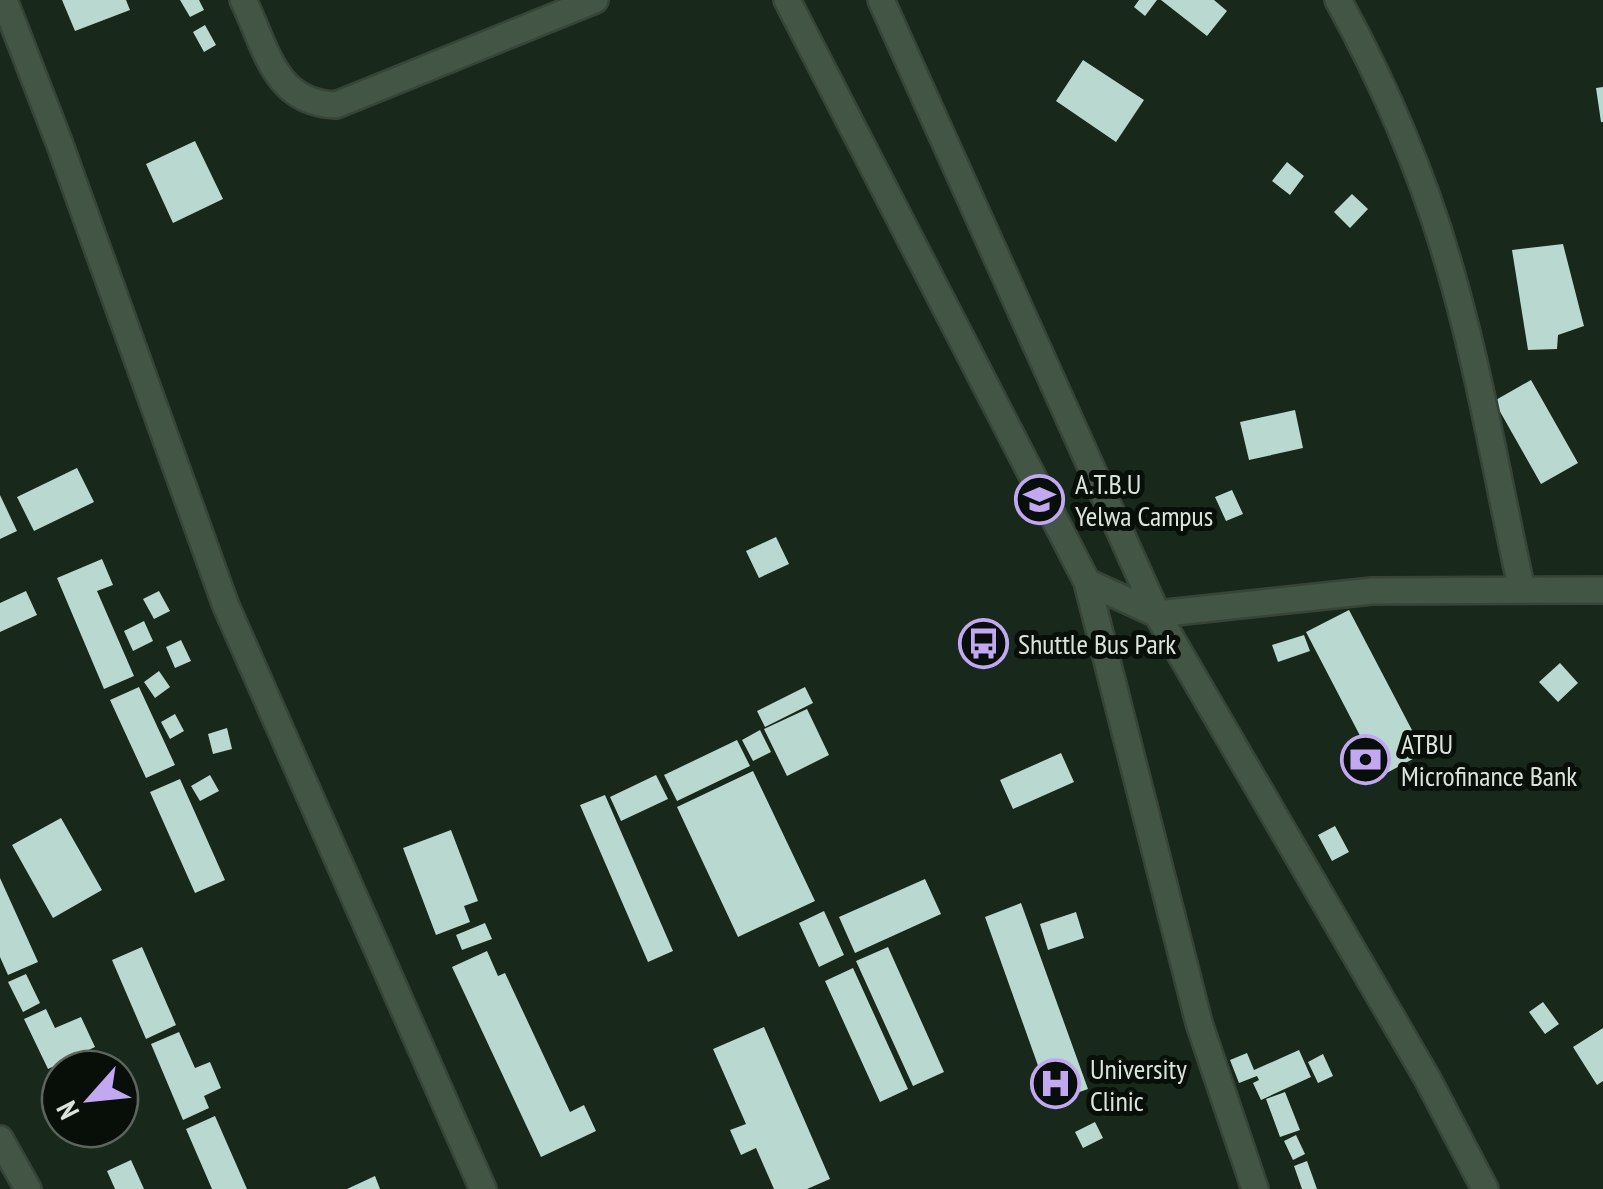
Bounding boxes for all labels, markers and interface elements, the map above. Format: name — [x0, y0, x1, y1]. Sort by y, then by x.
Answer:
place label: A.T.B.U Yelwa Campus — [1075, 465, 1213, 534]
school or university icon: A.T.B.U Yelwa Campus — [1014, 473, 1066, 525]
bus stop icon: Shuttle Bus Park — [957, 617, 1009, 669]
place label: Shuttle Bus Park — [1018, 625, 1176, 662]
place label: ATBU Microfinance Bank — [1401, 725, 1577, 794]
bank icon: ATBU Microfinance Bank — [1340, 733, 1392, 785]
north arrow — [40, 1049, 140, 1149]
place label: University Clinic — [1090, 1050, 1187, 1119]
hospital icon: University Clinic — [1029, 1058, 1081, 1110]
text: N — [47, 1095, 87, 1126]

